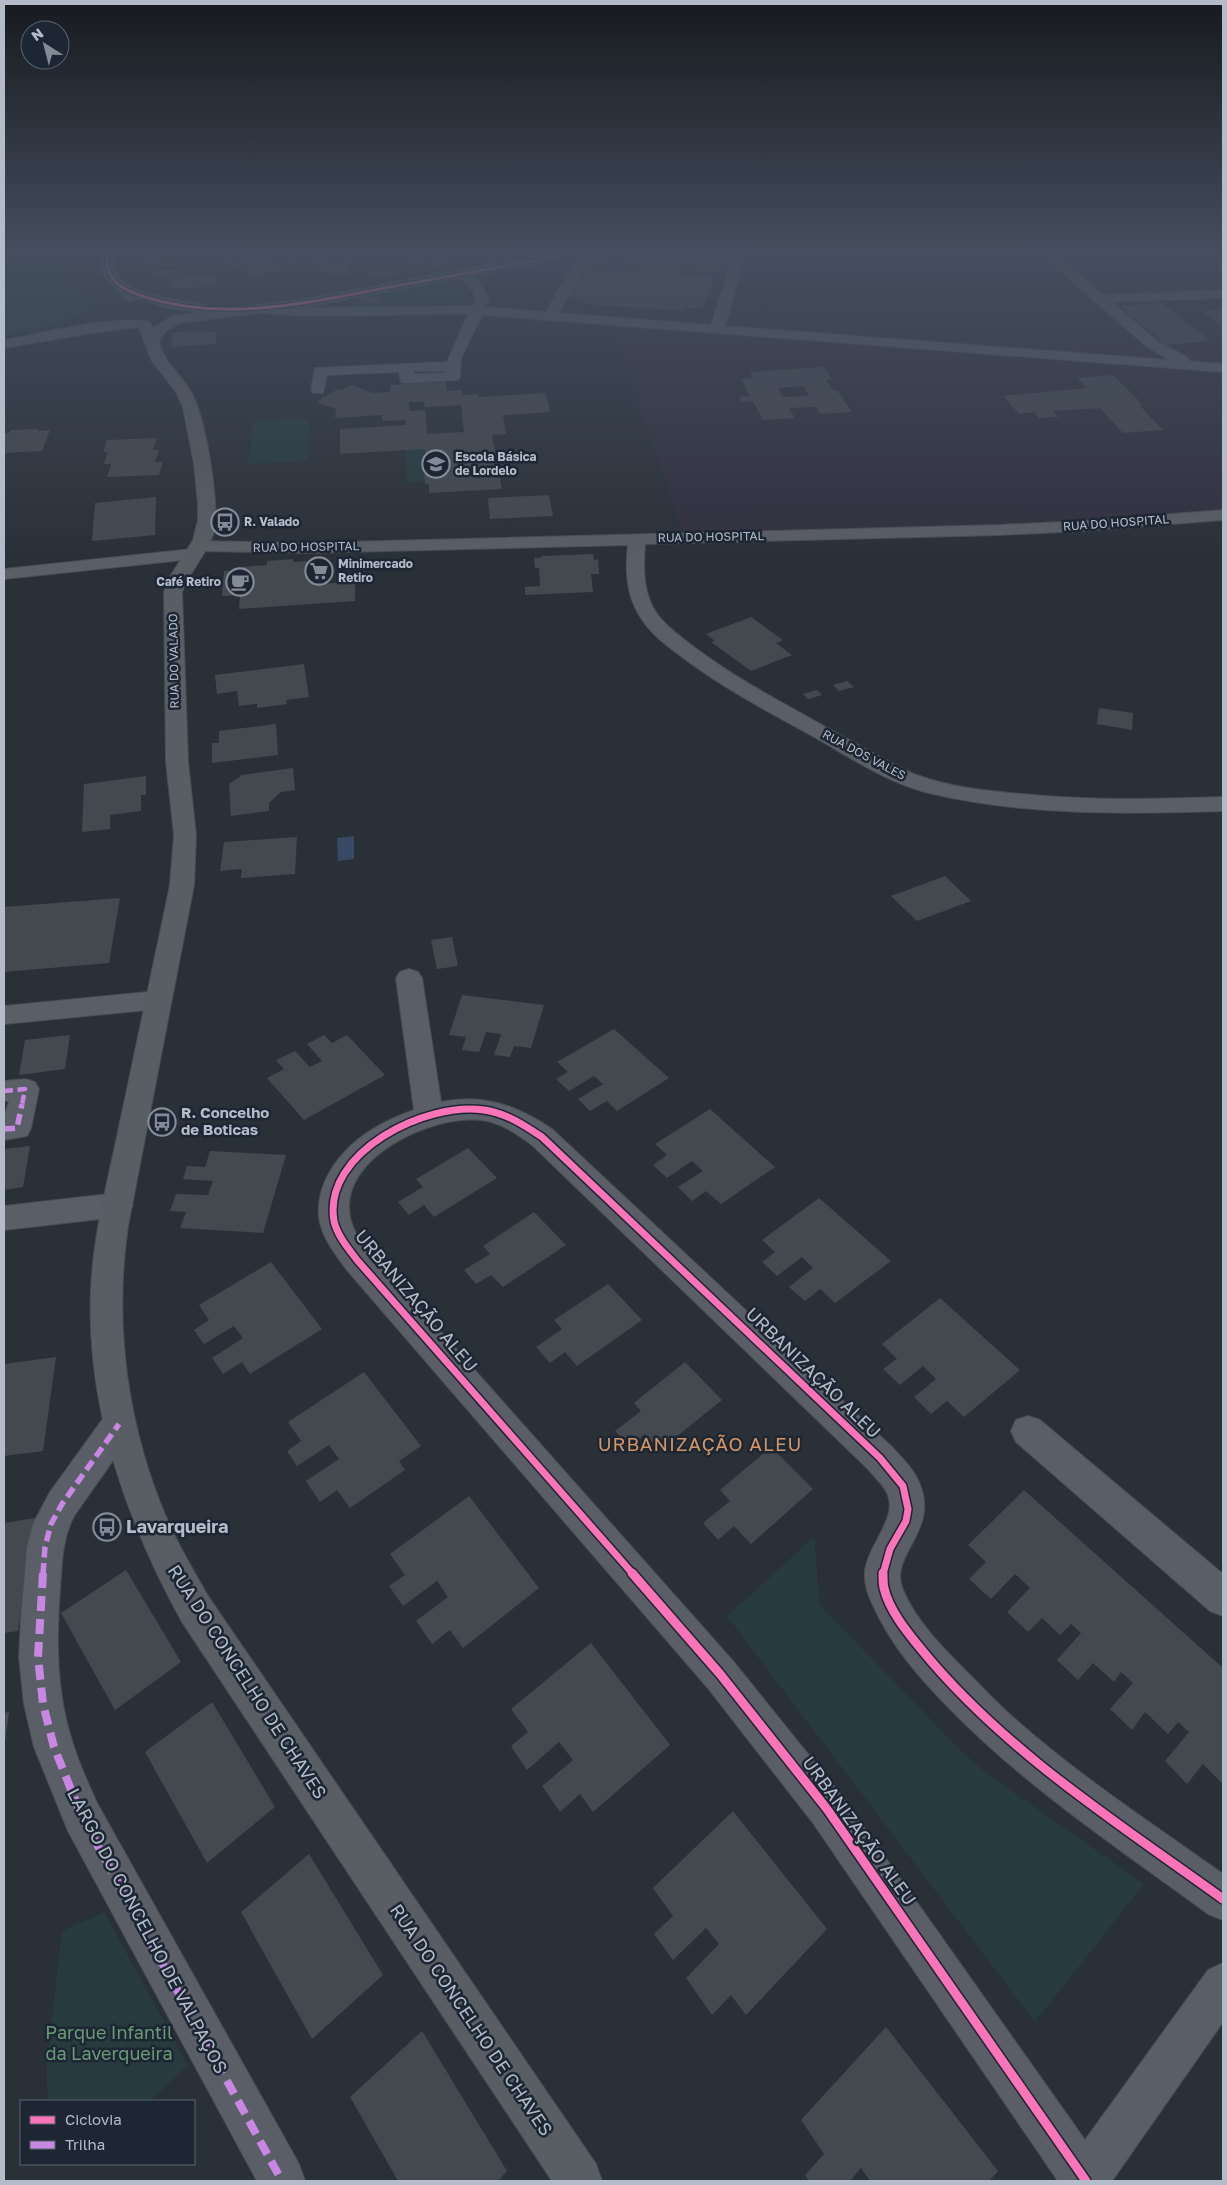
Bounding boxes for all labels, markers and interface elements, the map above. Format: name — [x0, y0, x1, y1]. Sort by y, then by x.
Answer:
north arrow — [20, 20, 70, 70]
text: N — [28, 24, 46, 44]
school or university icon: Escola Básica de Lordelo — [421, 449, 451, 479]
place label: Escola Básica de Lordelo — [455, 449, 537, 478]
bus stop icon: R. Valado — [210, 507, 240, 537]
street label: RUA DO HOSPITAL — [1062, 511, 1170, 534]
place label: R. Valado — [244, 514, 299, 529]
street label: RUA DO HOSPITAL — [658, 528, 764, 545]
street label: RUA DO HOSPITAL — [253, 538, 359, 555]
supermarket icon: Minimercado Retiro — [304, 556, 334, 586]
place label: Minimercado Retiro — [338, 556, 413, 585]
cafe icon: Café Retiro — [225, 567, 255, 597]
place label: Café Retiro — [156, 574, 221, 589]
street label: RUA DO VALADO — [165, 613, 182, 709]
street label: RUA DOS VALES — [820, 726, 909, 783]
place label: R. Concelho de Boticas — [181, 1103, 269, 1138]
bus stop icon: R. Concelho de Boticas — [147, 1107, 177, 1137]
street label: URBANIZAÇÃO ALEU — [351, 1225, 483, 1376]
street label: URBANIZAÇÃO ALEU — [742, 1302, 886, 1442]
district label: URBANIZAÇÃO ALEU — [598, 1432, 802, 1455]
bus stop icon: Lavarqueira — [92, 1512, 122, 1542]
place label: Lavarqueira — [126, 1515, 229, 1537]
street label: RUA DO CONCELHO DE CHAVES — [164, 1560, 332, 1803]
street label: URBANIZAÇÃO ALEU — [798, 1752, 921, 1909]
street label: LARGO DO CONCELHO DE VALPAÇOS — [63, 1784, 233, 2077]
street label: RUA DO CONCELHO DE CHAVES — [386, 1899, 558, 2140]
park label: Parque Infantil da Laverqueira — [45, 2021, 173, 2064]
legend — [20, 2100, 195, 2165]
text: Ciclovia — [65, 2110, 122, 2128]
text: Trilha — [65, 2135, 105, 2153]

